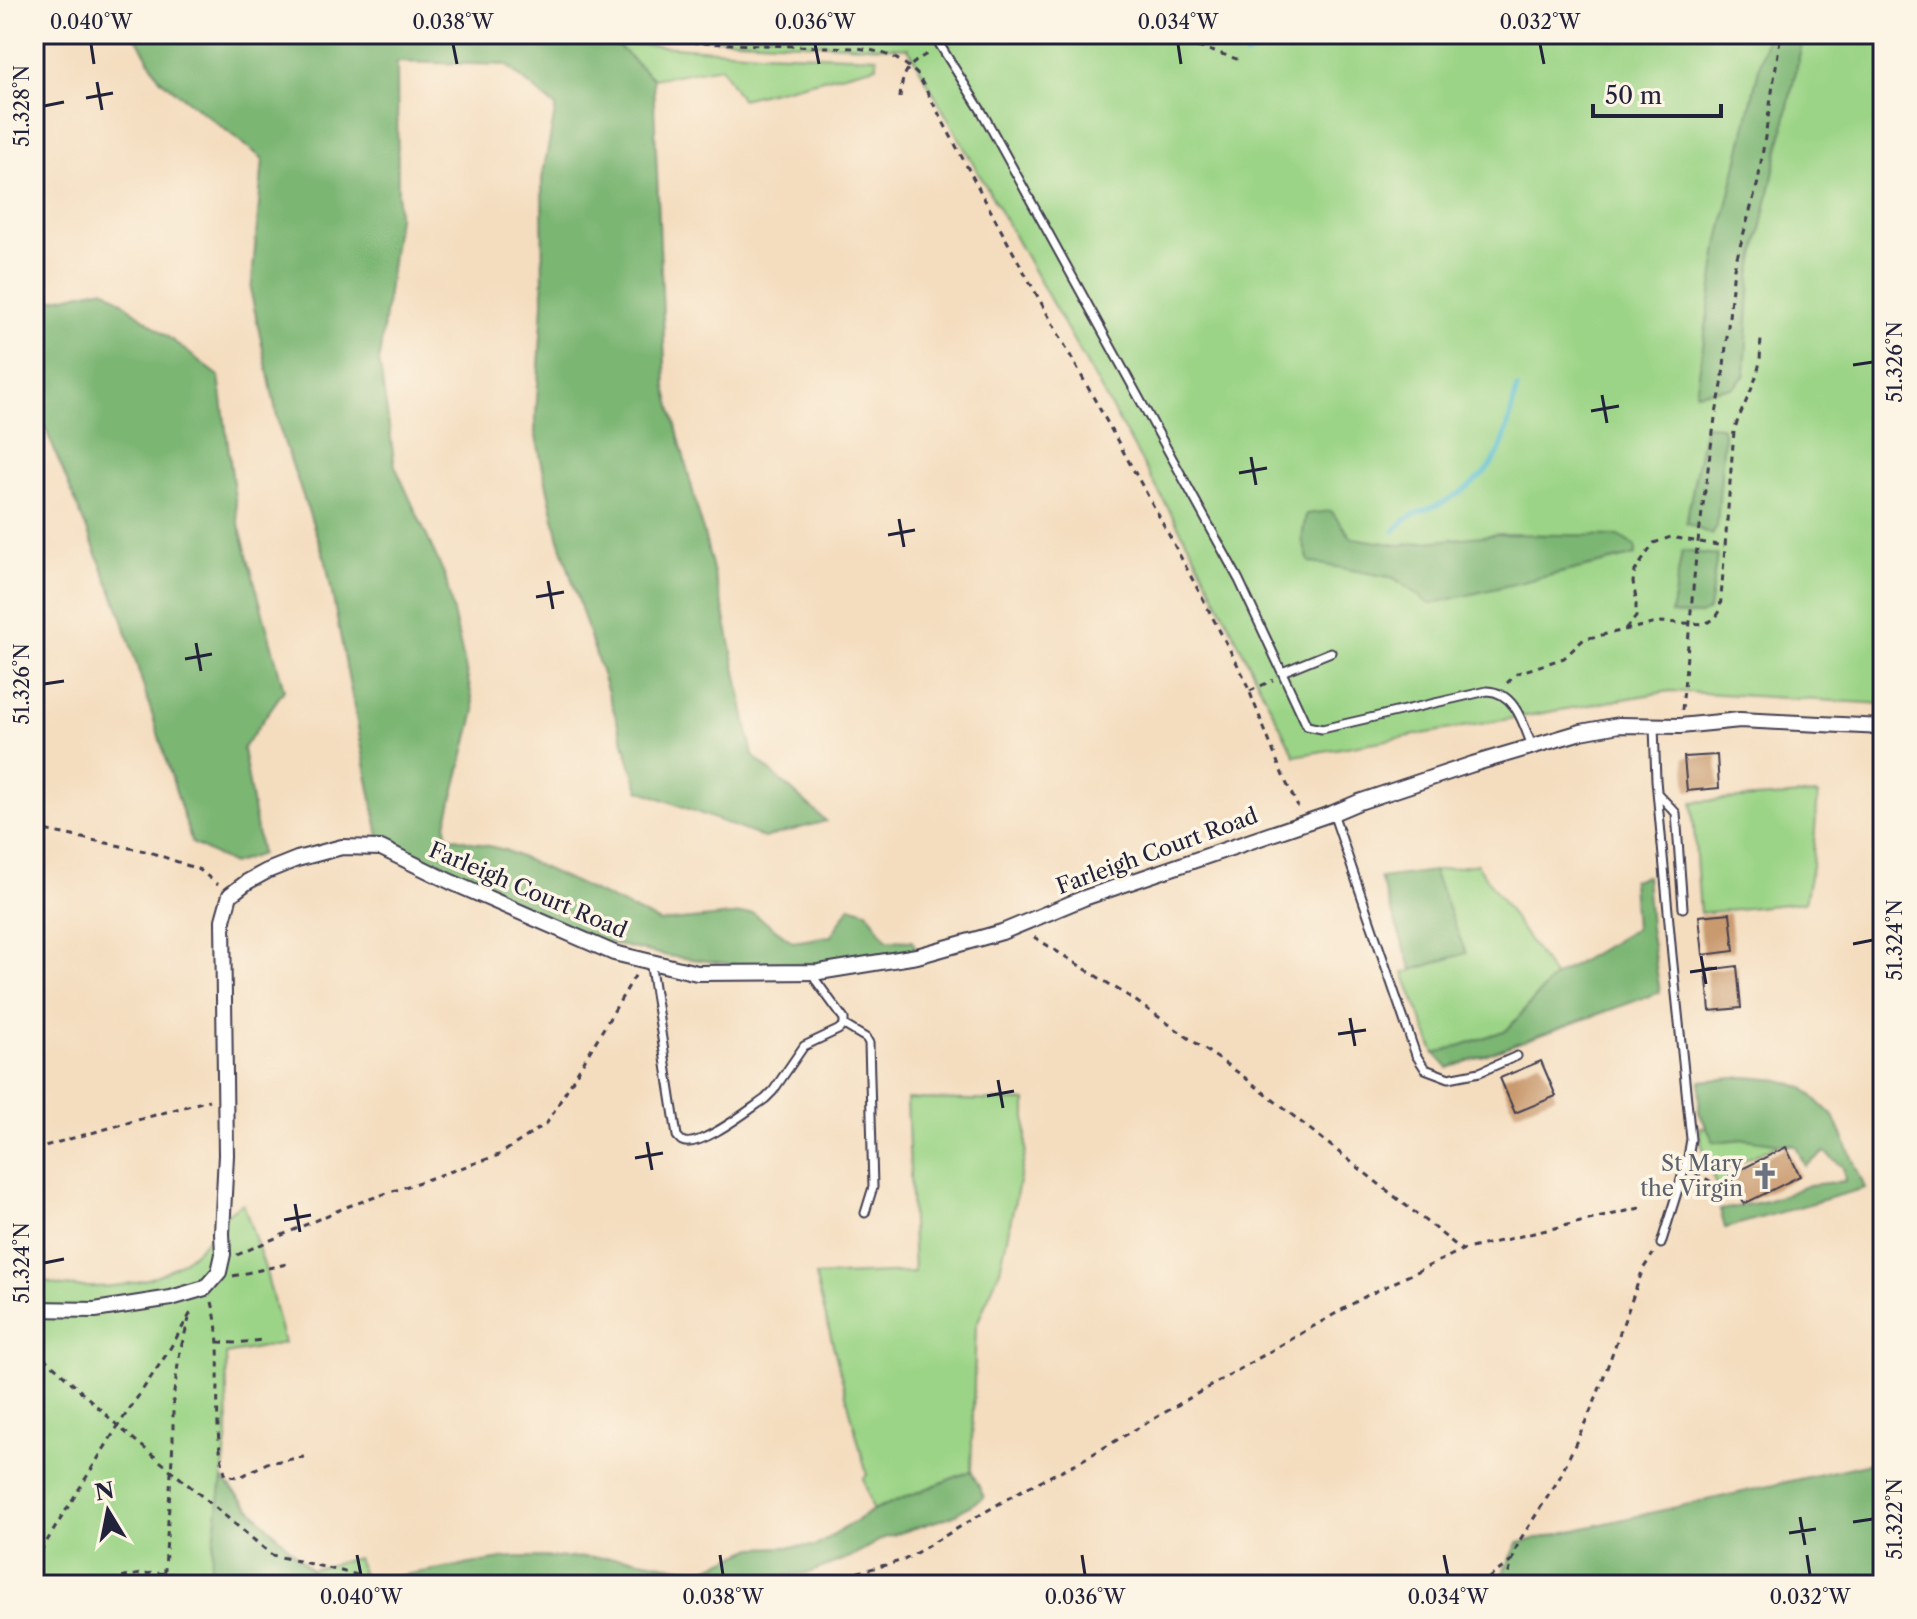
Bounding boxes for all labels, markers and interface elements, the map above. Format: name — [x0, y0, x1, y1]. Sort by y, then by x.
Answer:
text: 0.040°W — [50, 10, 133, 34]
text: 0.038°W — [412, 10, 495, 34]
text: 0.036°W — [775, 10, 856, 34]
text: 0.034°W — [1138, 10, 1220, 34]
text: 0.032°W — [1500, 10, 1582, 34]
text: 51.328°N — [10, 65, 34, 147]
scale bar — [1593, 68, 1721, 118]
text: 50 m — [1605, 81, 1662, 110]
text: 51.326°N — [1883, 321, 1907, 403]
text: 51.326°N — [10, 643, 34, 725]
street label: Farleigh Court Road — [1053, 802, 1261, 900]
street label: Farleigh Court Road — [425, 836, 631, 944]
text: 51.324°N — [1883, 899, 1907, 981]
place label: St Mary the Virgin — [1640, 1150, 1744, 1202]
church icon: St Mary the Virgin — [1750, 1161, 1780, 1191]
text: 51.324°N — [10, 1222, 34, 1304]
north arrow — [68, 1471, 148, 1551]
text: N — [93, 1477, 116, 1507]
text: 51.322°N — [1883, 1478, 1907, 1560]
text: 0.040°W — [320, 1585, 403, 1609]
text: 0.038°W — [682, 1585, 765, 1609]
text: 0.036°W — [1045, 1585, 1126, 1609]
text: 0.034°W — [1408, 1585, 1490, 1609]
text: 0.032°W — [1770, 1585, 1852, 1609]

